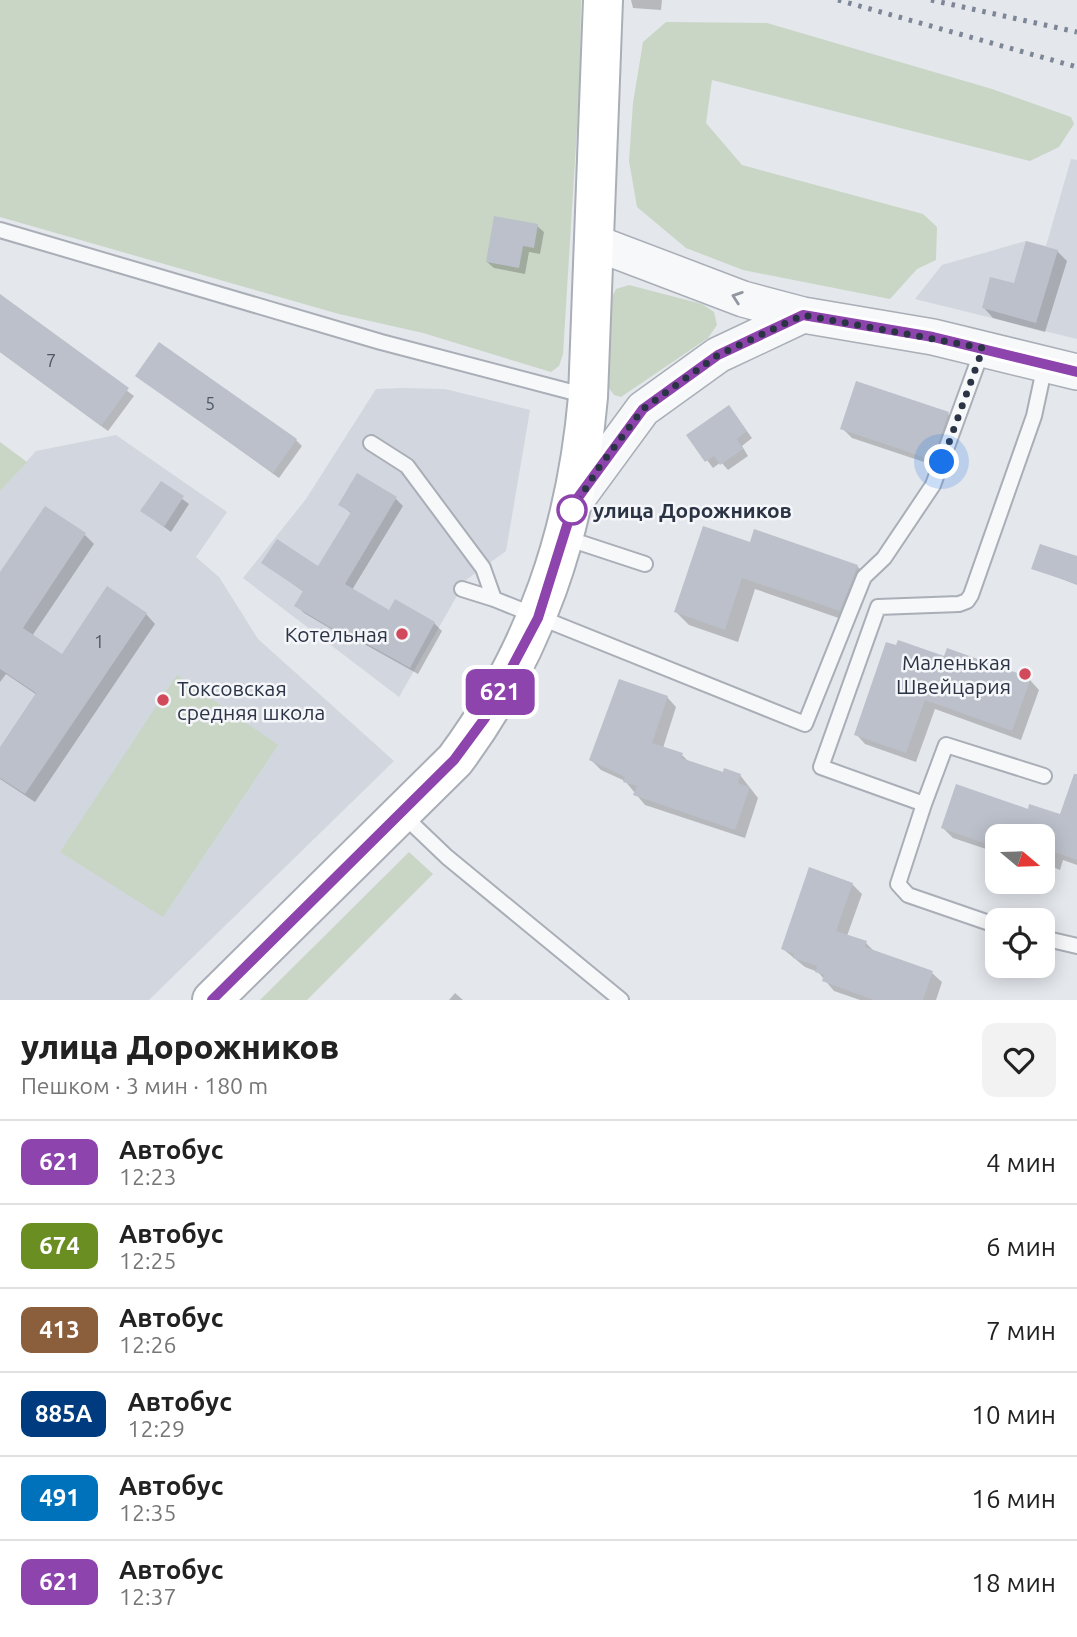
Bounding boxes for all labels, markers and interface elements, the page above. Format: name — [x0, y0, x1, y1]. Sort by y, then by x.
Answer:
one-way arrow — [732, 291, 744, 305]
house number: 7 — [46, 350, 56, 370]
house number: 5 — [205, 393, 215, 413]
your location — [924, 444, 959, 479]
marker: улица Дорожников — [557, 495, 587, 525]
place label: улица Дорожников — [593, 498, 792, 522]
place label: Котельная — [285, 622, 388, 646]
marker: Котельная — [394, 626, 410, 642]
house number: 1 — [94, 631, 104, 651]
place label: Маленькая Швейцария — [896, 650, 1011, 698]
marker: Маленькая Швейцария — [1017, 666, 1033, 682]
line badge: 621 — [460, 669, 540, 715]
place label: Токсовская средняя школа — [177, 676, 325, 724]
text: 621 — [480, 678, 520, 705]
marker: Токсовская средняя школа — [155, 692, 171, 708]
north arrow — [985, 824, 1055, 894]
map controls — [985, 824, 1055, 978]
button: locate — [985, 908, 1055, 978]
button: heart — [982, 1023, 1056, 1097]
text: улица Дорожников — [21, 1028, 339, 1065]
text: Пешком · 3 мин · 180 m — [21, 1073, 268, 1098]
text: Автобус — [119, 1135, 223, 1164]
text: 621 — [39, 1148, 80, 1175]
text: 4 мин — [986, 1148, 1056, 1177]
text: 12:23 — [119, 1164, 177, 1189]
text: Автобус — [119, 1219, 223, 1248]
text: 674 — [39, 1232, 80, 1259]
text: 6 мин — [986, 1232, 1056, 1261]
text: 12:25 — [119, 1248, 177, 1273]
text: Автобус — [119, 1303, 223, 1332]
text: 413 — [39, 1316, 80, 1343]
text: 7 мин — [986, 1316, 1056, 1345]
text: 12:26 — [119, 1332, 177, 1357]
text: Автобус — [127, 1387, 232, 1416]
text: 885А — [35, 1400, 92, 1427]
text: 10 мин — [971, 1400, 1056, 1429]
text: 12:29 — [127, 1416, 185, 1441]
text: Автобус — [119, 1471, 223, 1500]
text: 491 — [39, 1484, 80, 1511]
text: 16 мин — [971, 1484, 1056, 1513]
text: 12:35 — [119, 1500, 177, 1525]
text: Автобус — [119, 1555, 223, 1584]
text: 621 — [39, 1568, 80, 1595]
text: 18 мин — [971, 1568, 1056, 1597]
text: 12:37 — [119, 1584, 177, 1609]

